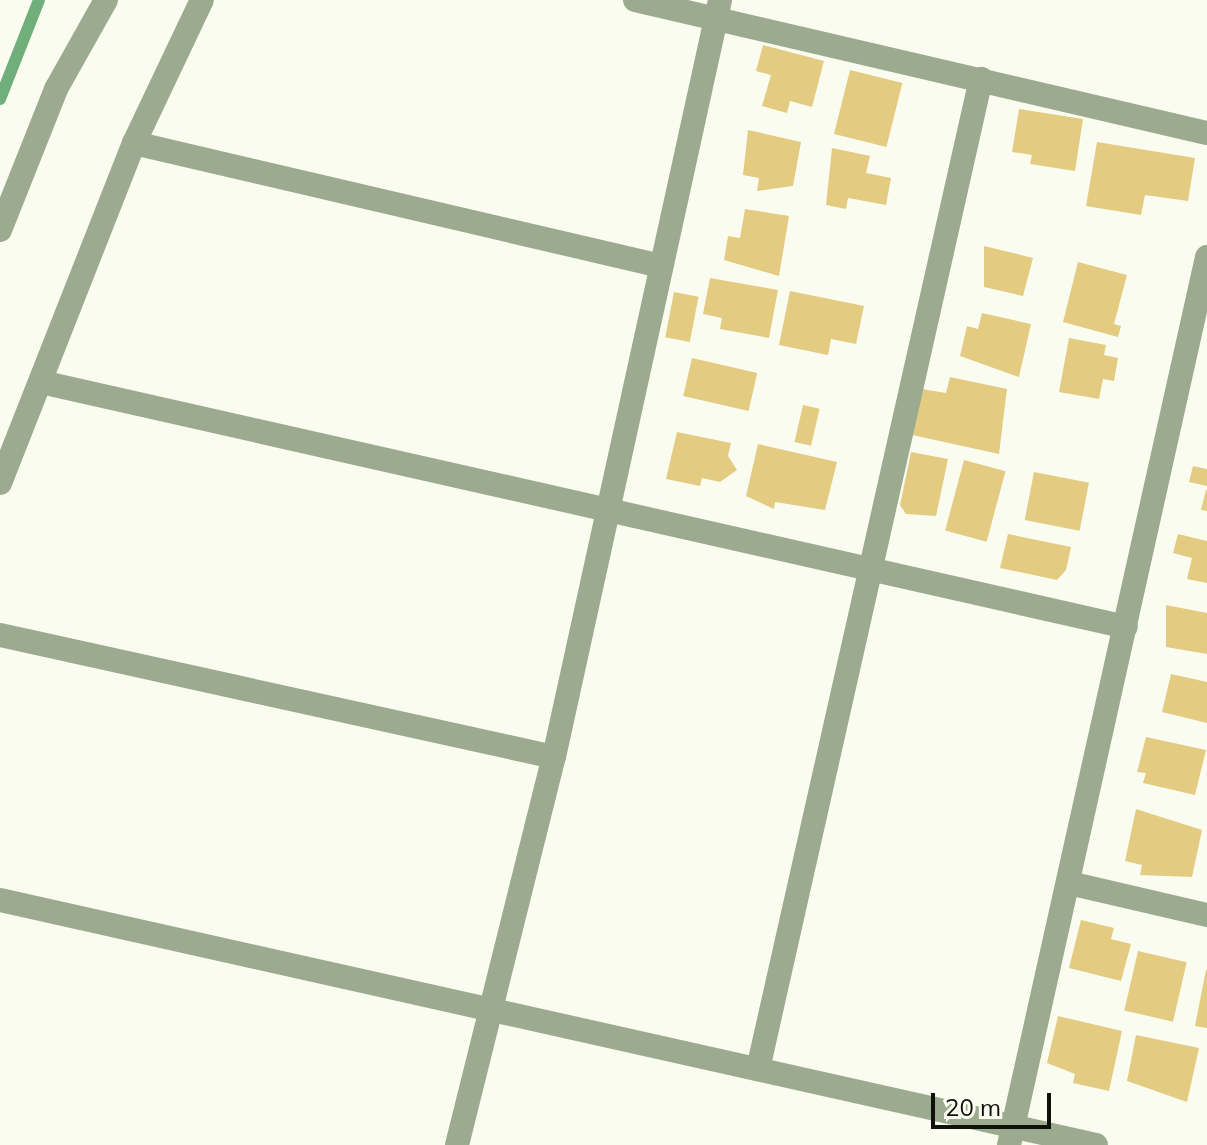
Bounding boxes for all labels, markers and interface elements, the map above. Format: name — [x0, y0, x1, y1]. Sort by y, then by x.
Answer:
scale bar — [935, 1077, 1055, 1127]
text: 20 m — [945, 1092, 1001, 1122]

